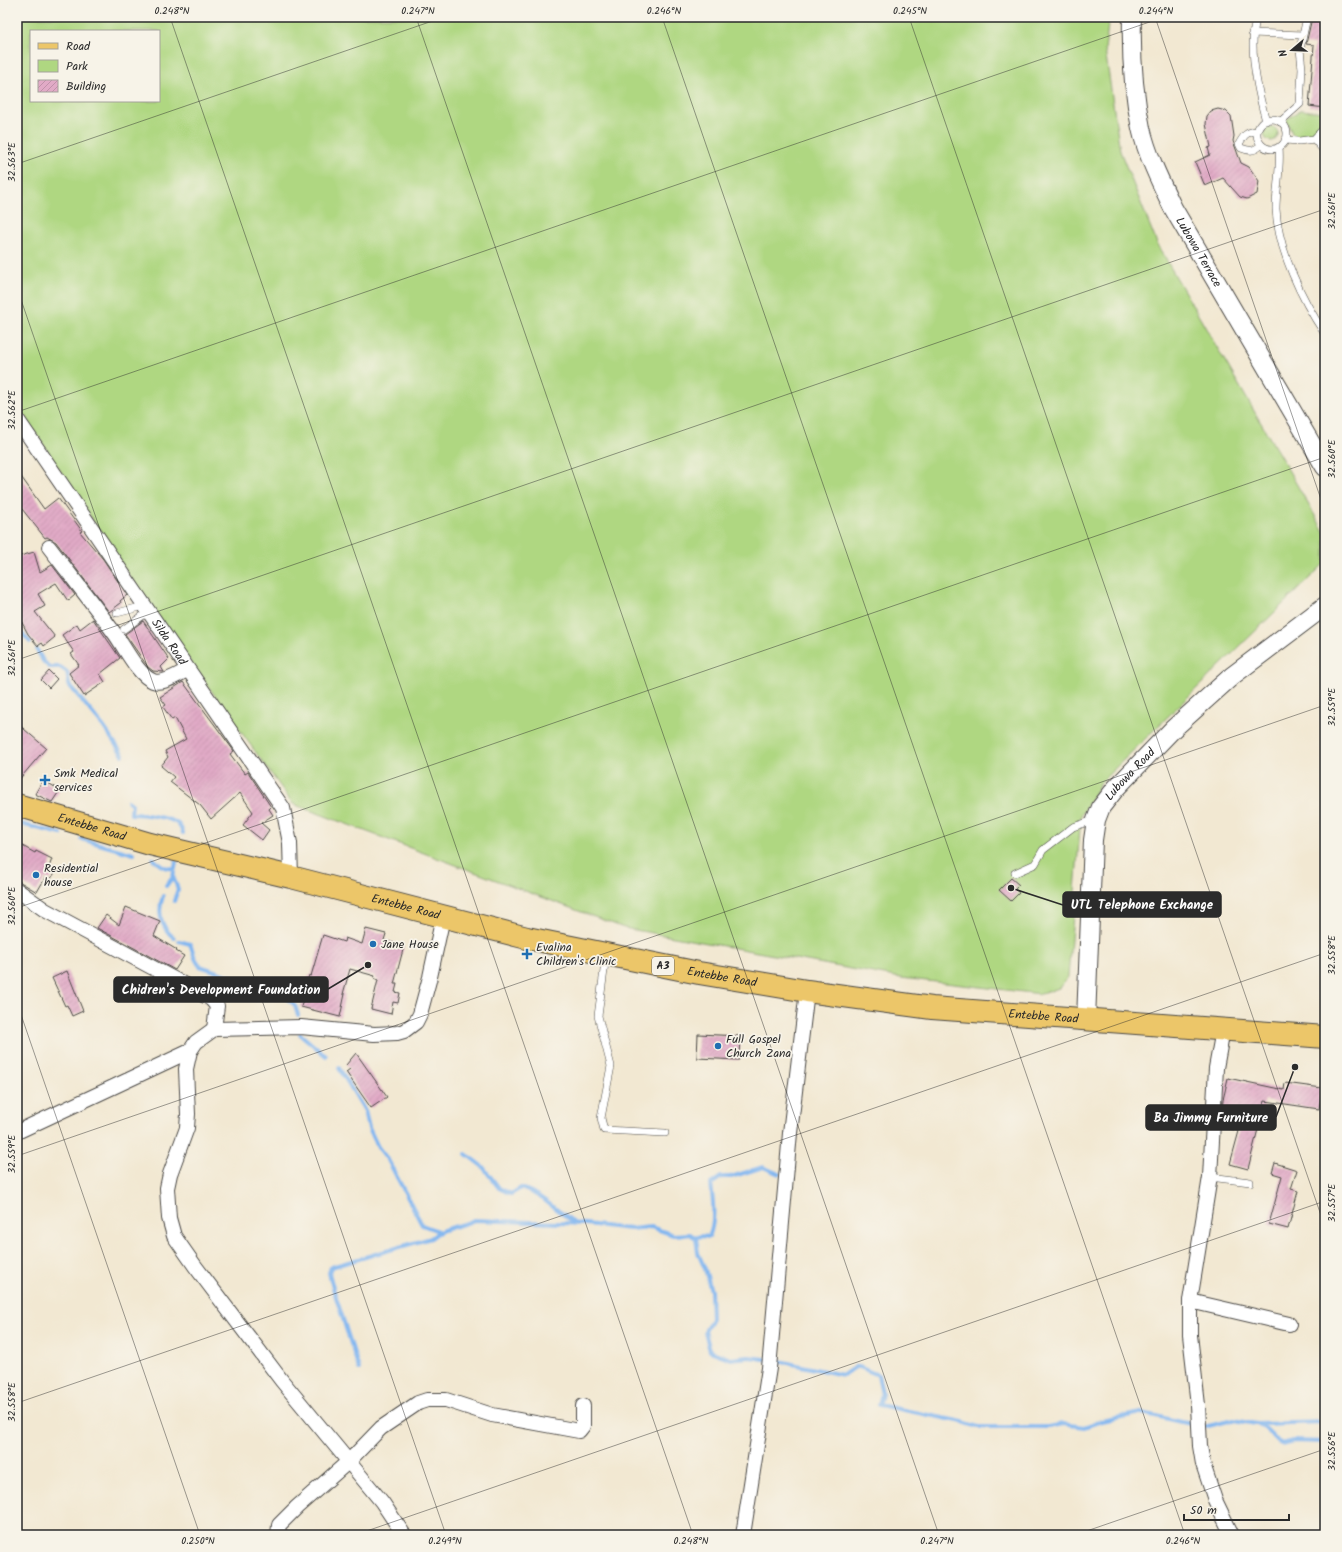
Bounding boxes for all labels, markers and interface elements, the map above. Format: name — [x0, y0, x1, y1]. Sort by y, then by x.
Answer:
text: 0.248°N — [155, 3, 190, 19]
text: 0.247°N — [401, 3, 435, 19]
text: 0.246°N — [647, 3, 681, 19]
text: 0.245°N — [893, 3, 927, 19]
text: 0.244°N — [1139, 3, 1173, 19]
legend — [30, 30, 160, 102]
north arrow — [1272, 30, 1312, 70]
text: Road — [66, 37, 91, 56]
text: N — [1274, 47, 1293, 59]
text: Park — [66, 57, 88, 76]
text: Building — [66, 77, 106, 96]
text: 32.563°E — [4, 141, 20, 182]
text: 32.561°E — [1324, 191, 1340, 230]
street label: Lubowa Terrace — [1171, 213, 1227, 291]
text: 32.562°E — [4, 389, 20, 430]
text: 32.560°E — [1324, 438, 1340, 479]
street label: Silda Road — [147, 615, 193, 670]
text: 32.561°E — [4, 638, 20, 677]
text: 32.559°E — [1324, 686, 1340, 726]
street label: Lubowa Road — [1100, 743, 1160, 805]
place label: Smk Medical services — [54, 764, 118, 797]
marker: Smk Medical services — [39, 774, 51, 786]
street label: Entebbe Road — [55, 808, 129, 846]
place label: Residential house — [44, 859, 98, 892]
marker: Residential house — [31, 870, 41, 880]
text: 32.560°E — [4, 885, 20, 926]
street label: Entebbe Road — [369, 889, 443, 925]
callout: UTL Telephone Exchange — [1063, 892, 1221, 917]
text: UTL Telephone Exchange — [1071, 895, 1214, 916]
text: 32.558°E — [1324, 934, 1340, 975]
place label: Jane House — [381, 935, 439, 954]
place label: Evalina Children's Clinic — [536, 938, 616, 971]
marker: Jane House — [368, 939, 378, 949]
marker: Evalina Children's Clinic — [521, 948, 533, 960]
road number: A3 — [652, 957, 674, 975]
street label: Entebbe Road — [685, 961, 759, 992]
callout: Chidren's Development Foundation — [114, 977, 328, 1002]
text: Chidren's Development Foundation — [122, 980, 320, 1001]
street label: Entebbe Road — [1008, 1004, 1080, 1028]
place label: Full Gospel Church Zana — [726, 1030, 791, 1063]
marker: Full Gospel Church Zana — [713, 1041, 723, 1051]
callout: Ba Jimmy Furniture — [1146, 1105, 1276, 1130]
text: Ba Jimmy Furniture — [1154, 1108, 1269, 1129]
text: 32.559°E — [4, 1133, 20, 1173]
text: 32.557°E — [1324, 1183, 1340, 1222]
text: 32.558°E — [4, 1381, 20, 1422]
text: 32.556°E — [1324, 1430, 1340, 1471]
scale bar — [1184, 1496, 1289, 1522]
text: 50 m — [1190, 1501, 1217, 1520]
text: 0.250°N — [181, 1533, 215, 1549]
text: 0.249°N — [428, 1533, 462, 1549]
text: 0.248°N — [674, 1533, 709, 1549]
text: 0.247°N — [920, 1533, 954, 1549]
text: 0.246°N — [1166, 1533, 1200, 1549]

